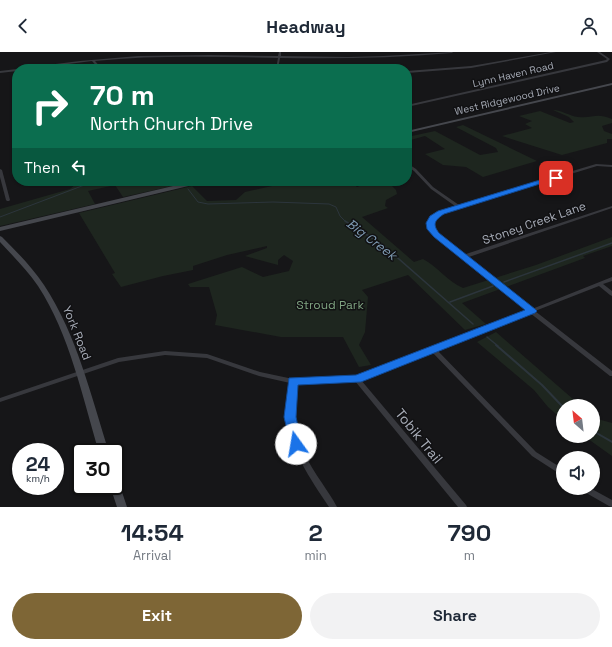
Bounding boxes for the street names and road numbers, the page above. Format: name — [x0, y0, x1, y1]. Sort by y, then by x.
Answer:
street label: Lynn Haven Road — [471, 59, 555, 90]
street label: West Ridgewood Drive — [453, 81, 561, 118]
street label: Stoney Creek Lane — [480, 198, 588, 248]
street label: York Road — [59, 303, 95, 363]
street label: Tobik Trail — [391, 405, 447, 467]

